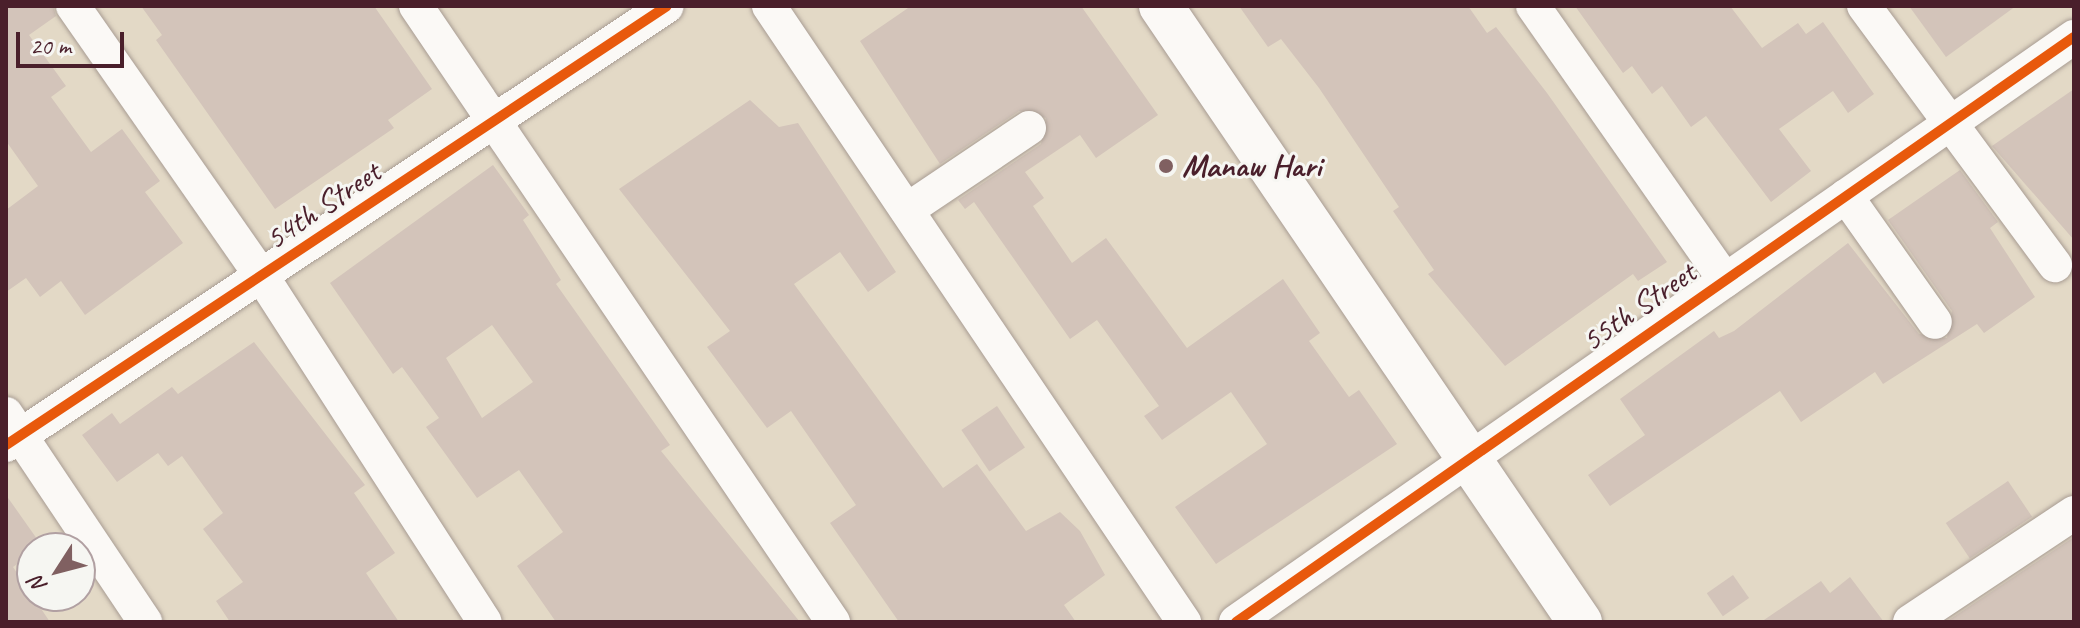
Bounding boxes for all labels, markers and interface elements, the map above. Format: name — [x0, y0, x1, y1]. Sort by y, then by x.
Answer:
scale bar — [20, 16, 128, 66]
text: 20 m — [30, 31, 71, 61]
place label: Manaw Hari — [1182, 147, 1322, 185]
street label: 54th Street — [258, 153, 388, 259]
marker: Manaw Hari — [1157, 157, 1175, 175]
street label: 55th Street — [1574, 254, 1704, 360]
north arrow — [16, 532, 96, 612]
text: N — [23, 571, 54, 599]

